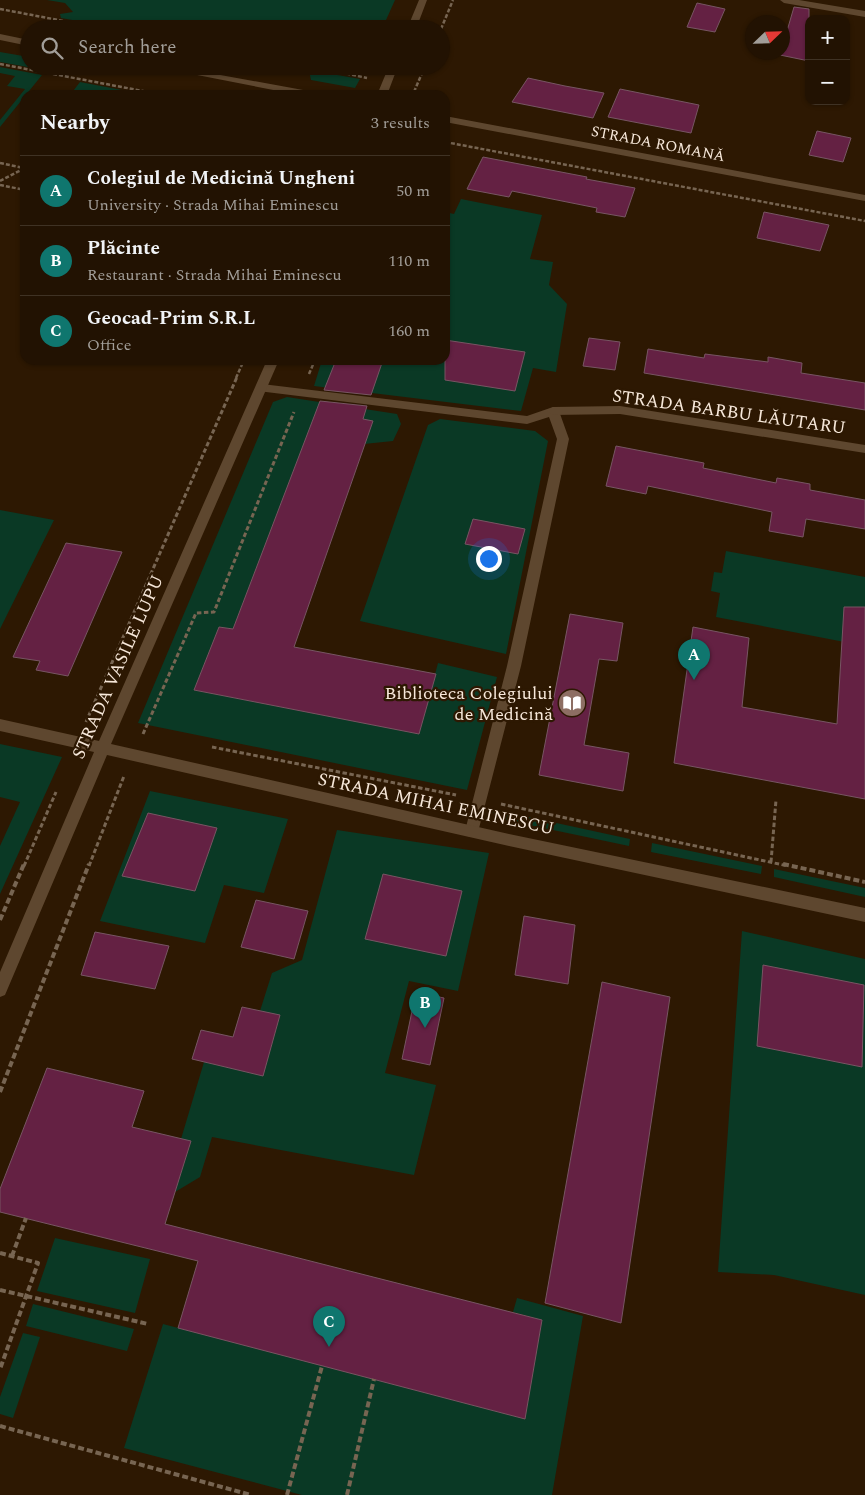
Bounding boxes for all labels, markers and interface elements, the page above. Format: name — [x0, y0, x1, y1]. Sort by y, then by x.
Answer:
north arrow — [745, 15, 790, 60]
map controls — [805, 15, 850, 105]
button: + — [805, 15, 850, 60]
search box — [20, 20, 450, 75]
text: Search here — [78, 33, 177, 62]
icon: search — [38, 34, 66, 62]
button: − — [805, 60, 850, 105]
text: Nearby — [40, 107, 110, 139]
text: 3 results — [371, 111, 430, 135]
street label: STRADA ROMANĂ — [589, 120, 727, 168]
text: Colegiul de Medicină Ungheni — [87, 164, 355, 193]
text: A — [50, 179, 62, 203]
text: 50 m — [396, 179, 430, 203]
text: University · Strada Mihai Eminescu — [87, 193, 339, 217]
text: Plăcinte — [87, 234, 160, 263]
text: B — [50, 249, 62, 273]
text: 110 m — [388, 249, 430, 273]
text: Restaurant · Strada Mihai Eminescu — [87, 263, 342, 287]
text: Geocad-Prim S.R.L — [87, 304, 255, 333]
text: C — [50, 319, 62, 343]
text: 160 m — [388, 319, 430, 343]
text: Office — [87, 333, 131, 357]
street label: STRADA BARBU LĂUTARU — [611, 382, 847, 442]
your location — [476, 546, 502, 572]
street label: STRADA VASILE LUPU — [65, 571, 171, 763]
pin: A — [678, 639, 710, 680]
place label: Biblioteca Colegiului de Medicină — [384, 680, 553, 728]
library icon: Biblioteca Colegiului de Medicină — [557, 688, 587, 718]
street label: STRADA MIHAI EMINESCU — [315, 766, 557, 842]
pin: B — [409, 987, 441, 1028]
pin: C — [313, 1306, 345, 1347]

